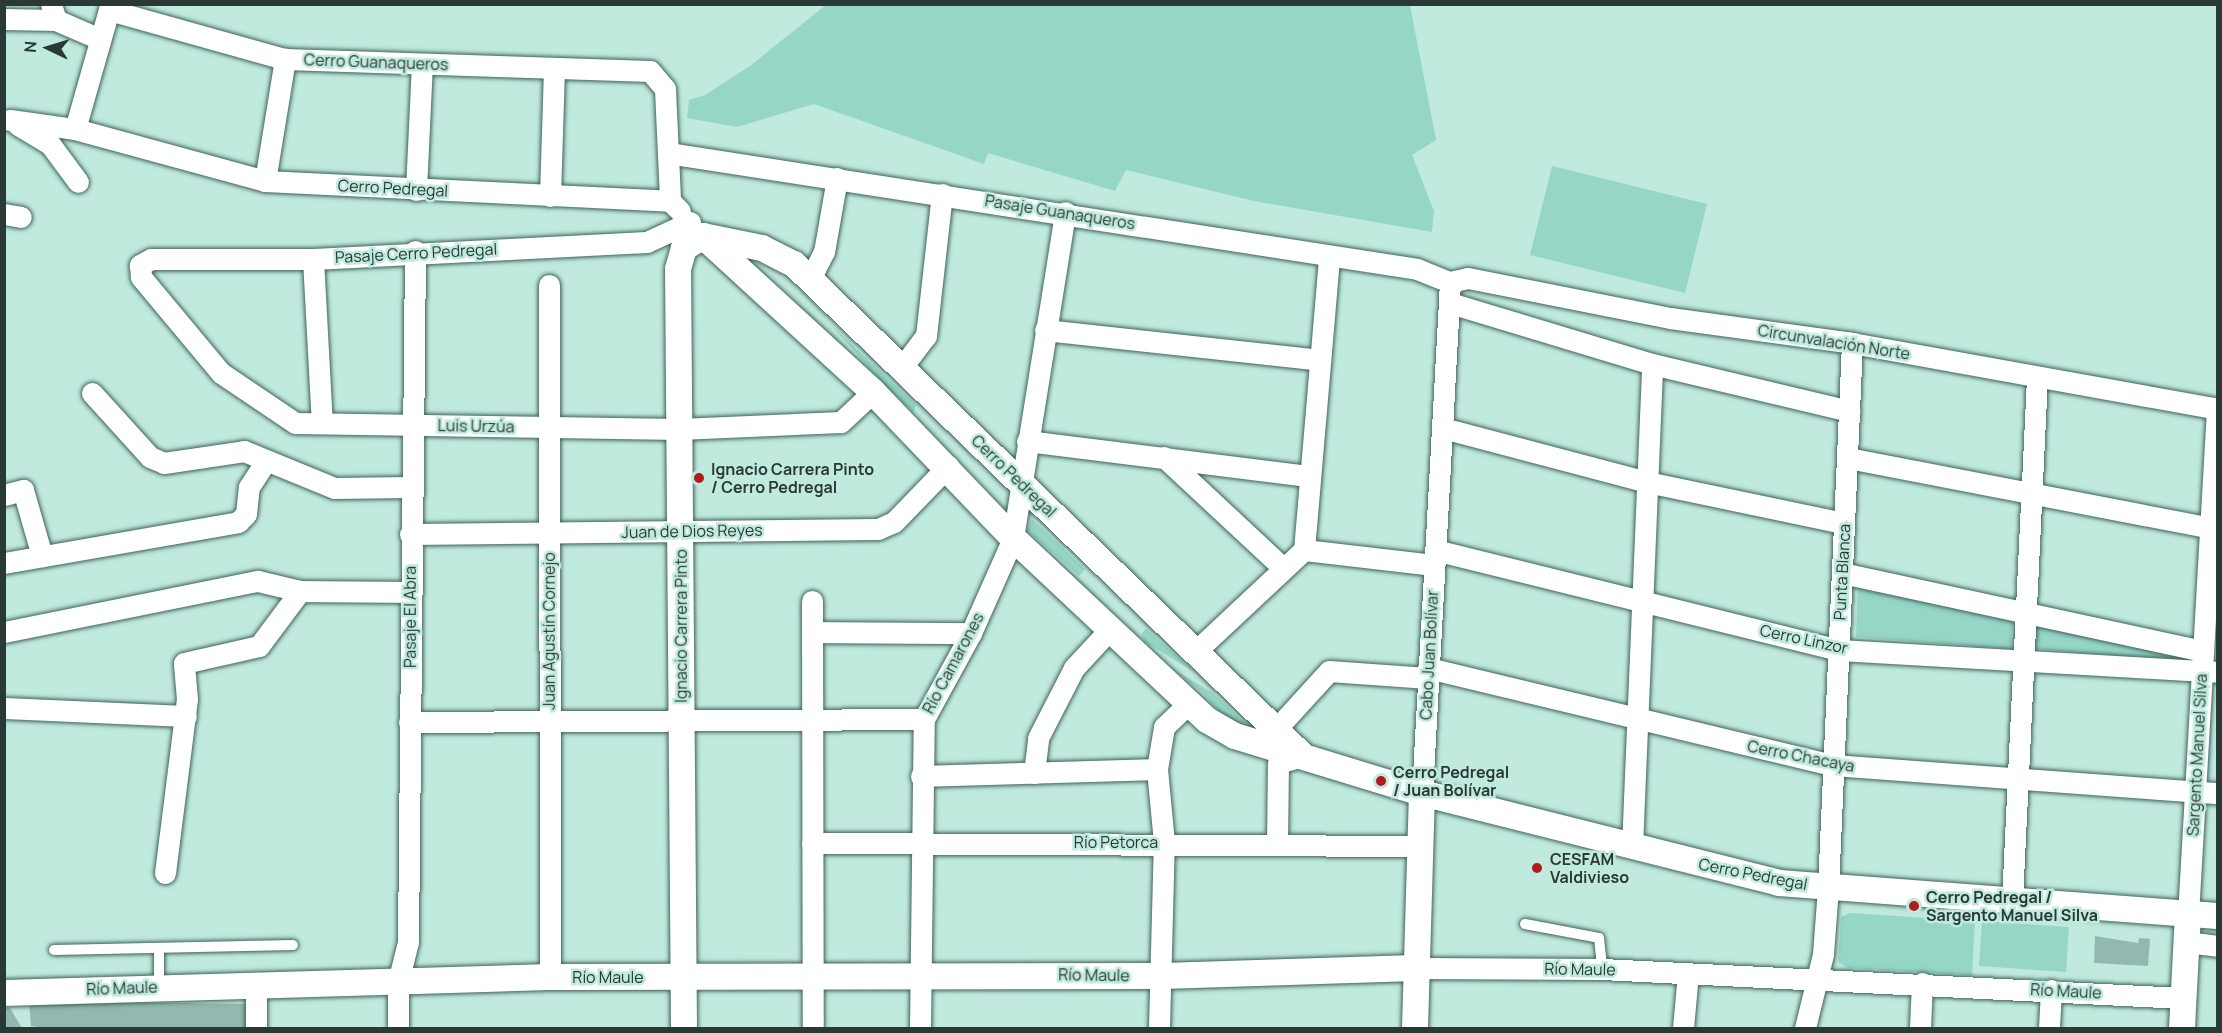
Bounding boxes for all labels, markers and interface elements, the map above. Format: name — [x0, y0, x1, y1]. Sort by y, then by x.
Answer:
north arrow — [18, 18, 78, 78]
text: N — [19, 40, 41, 53]
street label: Cerro Guanaqueros — [303, 50, 449, 74]
street label: Cerro Pedregal — [337, 176, 449, 200]
street label: Pasaje Guanaqueros — [984, 191, 1136, 233]
street label: Pasaje Cerro Pedregal — [334, 239, 498, 267]
street label: Circunvalación Norte — [1756, 320, 1912, 364]
street label: Luis Urzúa — [437, 416, 515, 436]
street label: Cerro Pedregal — [968, 431, 1060, 521]
place label: Ignacio Carrera Pinto / Cerro Pedregal — [711, 459, 874, 497]
marker: Ignacio Carrera Pinto / Cerro Pedregal — [692, 471, 706, 485]
street label: Juan de Dios Reyes — [621, 520, 763, 542]
street label: Punta Blanca — [1830, 523, 1854, 621]
street label: Ignacio Carrera Pinto — [671, 549, 691, 703]
street label: Juan Agustín Cornejo — [539, 552, 559, 710]
street label: Pasaje El Abra — [400, 566, 420, 668]
street label: Cabo Juan Bolívar — [1416, 590, 1442, 720]
street label: Río Camarones — [918, 609, 988, 717]
street label: Cerro Linzor — [1758, 620, 1850, 658]
street label: Sargento Manuel Silva — [2183, 673, 2211, 837]
street label: Cerro Chacaya — [1746, 736, 1856, 776]
place label: Cerro Pedregal / Juan Bolívar — [1393, 762, 1509, 800]
marker: Cerro Pedregal / Juan Bolívar — [1374, 774, 1388, 788]
street label: Río Petorca — [1074, 832, 1158, 852]
place label: CESFAM Valdivieso — [1550, 849, 1629, 887]
street label: Cerro Pedregal — [1697, 854, 1809, 894]
marker: CESFAM Valdivieso — [1528, 859, 1546, 877]
place label: Cerro Pedregal / Sargento Manuel Silva — [1926, 887, 2098, 925]
marker: Cerro Pedregal / Sargento Manuel Silva — [1907, 899, 1921, 913]
street label: Río Maule — [1544, 959, 1616, 979]
street label: Río Maule — [1058, 965, 1130, 985]
street label: Río Maule — [572, 967, 644, 987]
street label: Río Maule — [86, 977, 158, 999]
street label: Río Maule — [2030, 980, 2102, 1002]

